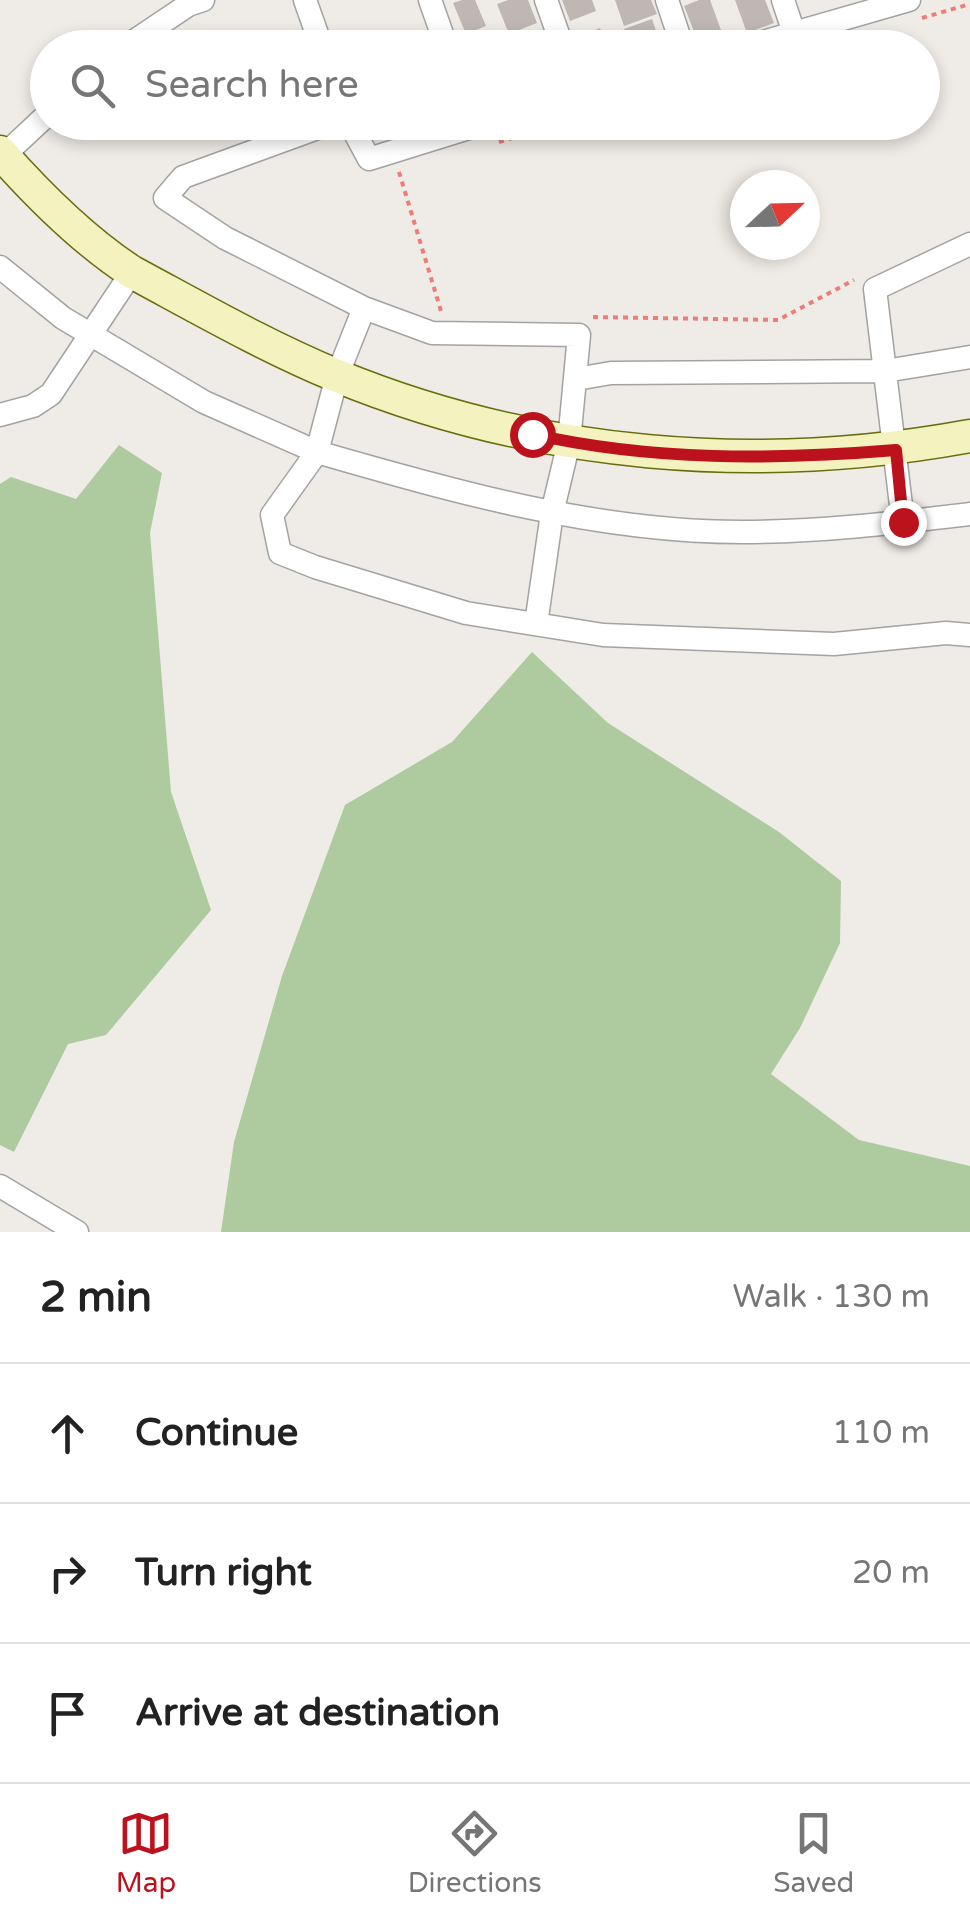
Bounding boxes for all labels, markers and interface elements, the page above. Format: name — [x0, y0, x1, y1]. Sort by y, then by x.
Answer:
search box — [30, 30, 940, 140]
icon: search — [65, 58, 120, 113]
text: Search here — [145, 62, 359, 108]
north arrow — [730, 170, 820, 260]
route start — [510, 412, 556, 458]
route end — [881, 500, 927, 546]
text: 2 min — [40, 1272, 152, 1323]
text: Walk · 130 m — [733, 1278, 930, 1316]
icon: ahead — [40, 1406, 95, 1461]
text: Continue — [135, 1410, 298, 1456]
text: 110 m — [832, 1414, 930, 1452]
icon: right — [40, 1546, 95, 1601]
text: Turn right — [135, 1550, 312, 1596]
text: 20 m — [852, 1554, 930, 1592]
icon: arrive — [40, 1686, 95, 1741]
text: Arrive at destination — [135, 1690, 500, 1736]
tab: Map — [116, 1806, 176, 1900]
tab: Directions — [408, 1806, 542, 1900]
tab: Saved — [773, 1806, 854, 1900]

